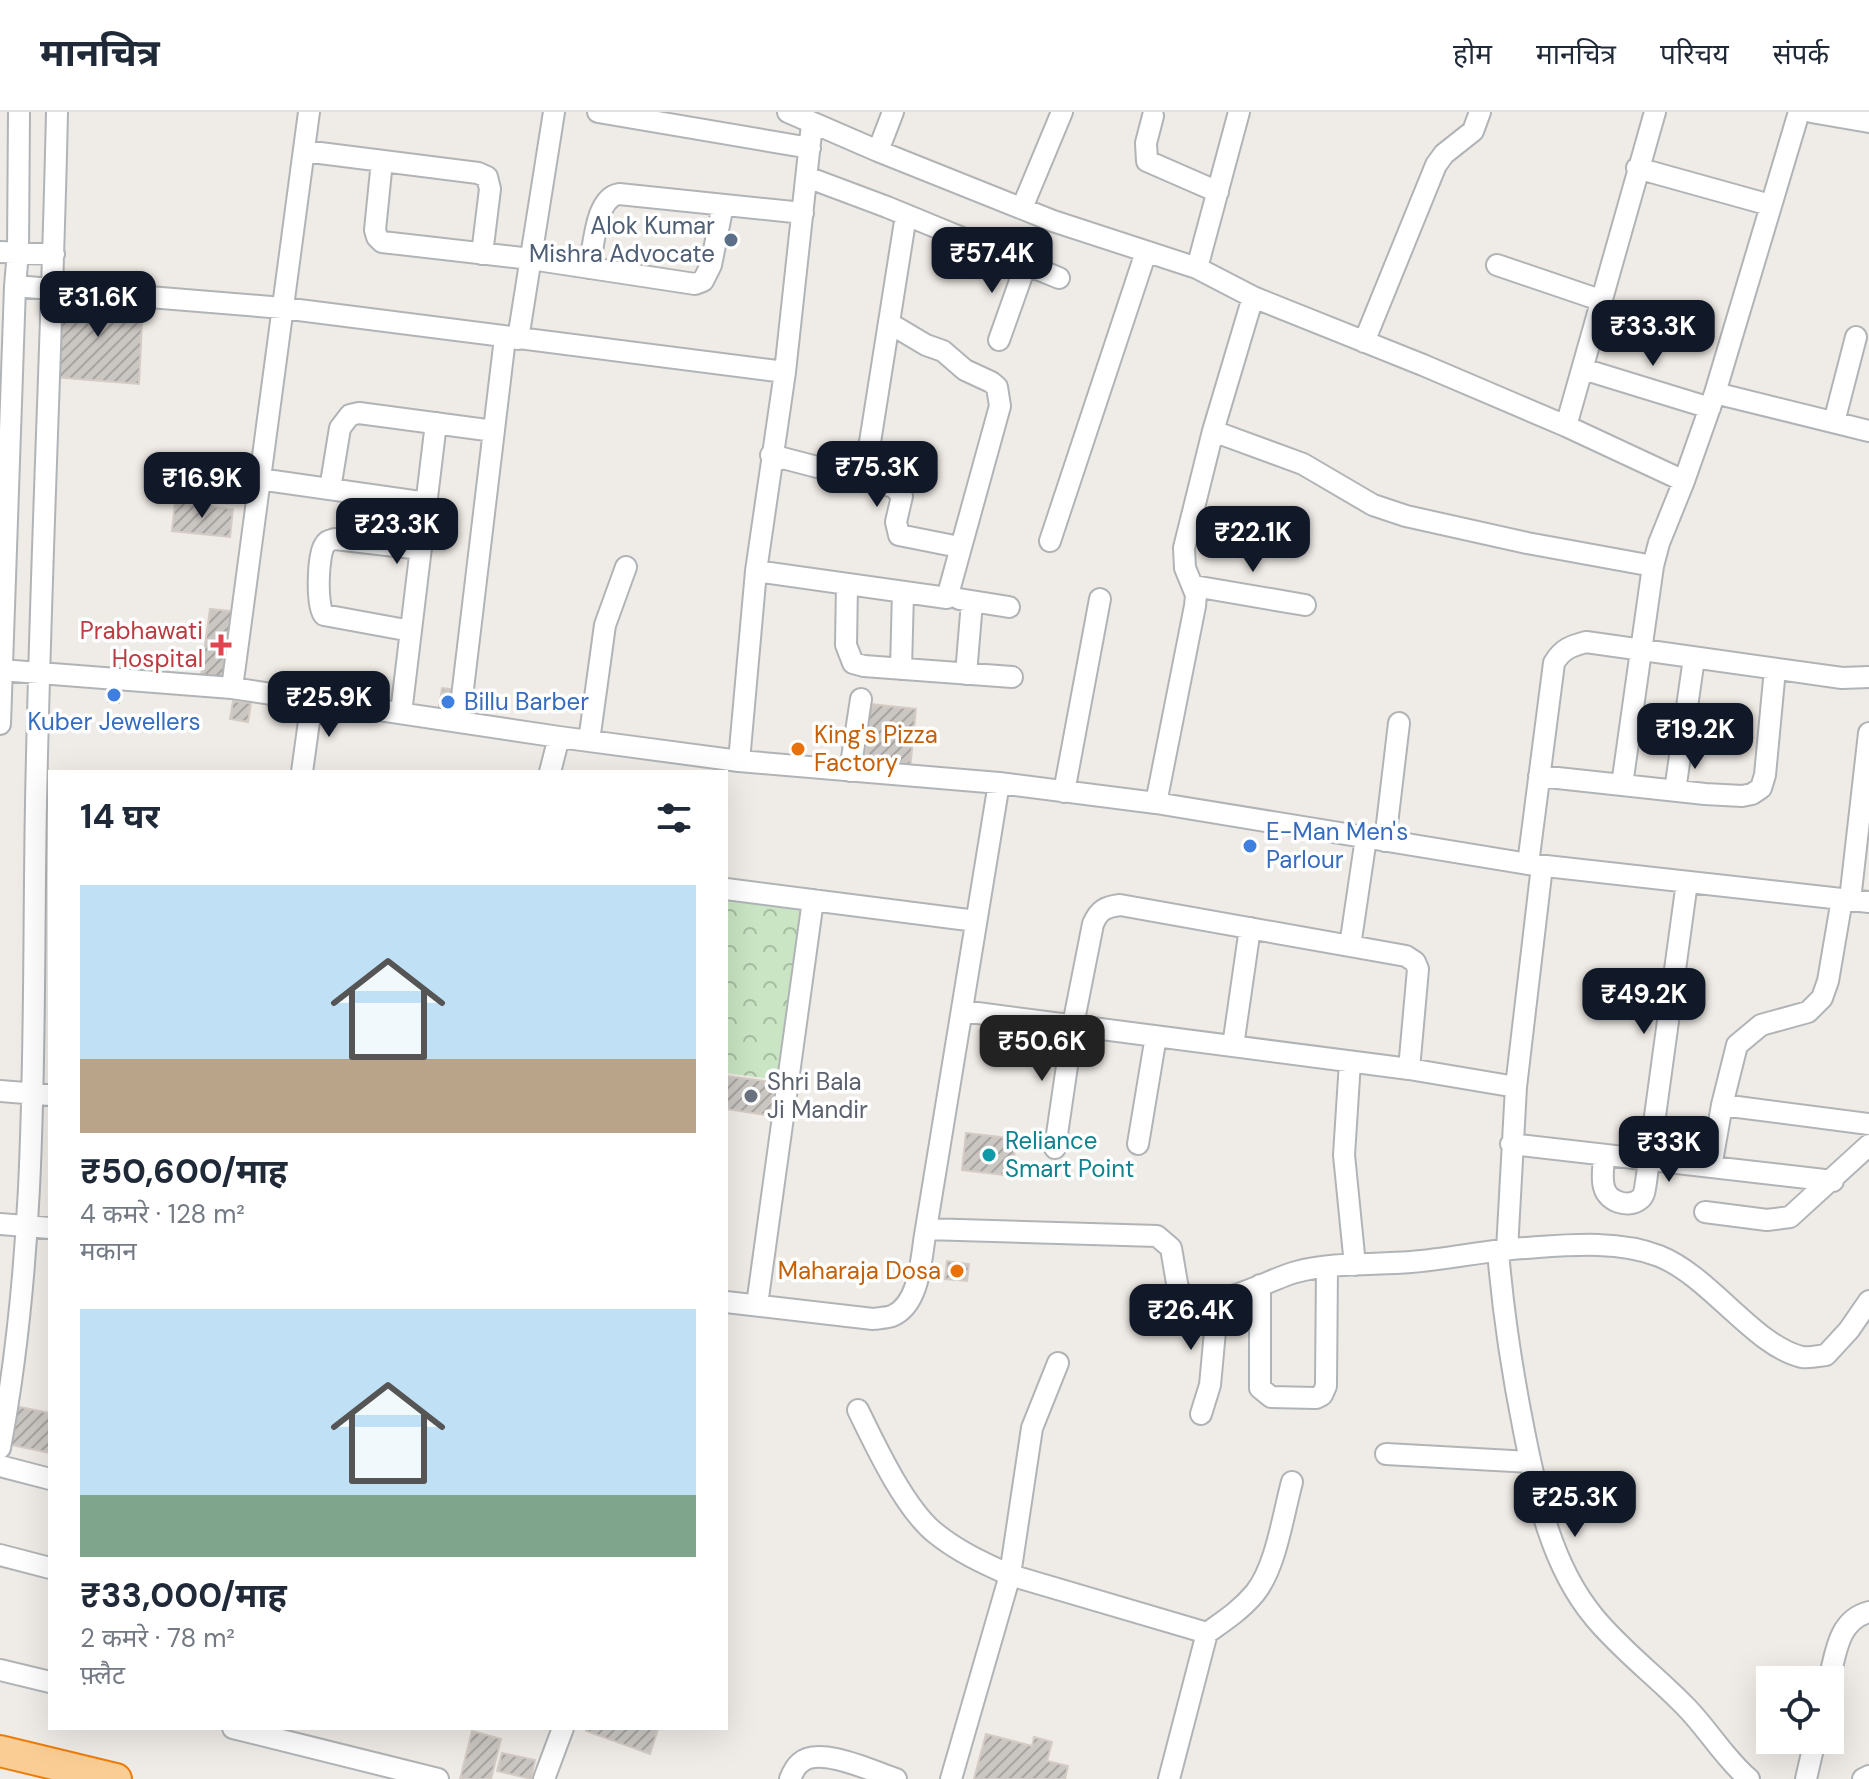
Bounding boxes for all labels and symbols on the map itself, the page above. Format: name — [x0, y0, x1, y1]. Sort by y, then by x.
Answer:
place label: Alok Kumar Mishra Advocate — [529, 210, 715, 269]
pin: ₹57.4K — [927, 227, 1057, 295]
marker: Alok Kumar Mishra Advocate — [722, 231, 740, 249]
pin: ₹31.6K — [33, 271, 163, 339]
pin: ₹33.3K — [1588, 300, 1718, 368]
pin: ₹75.3K — [812, 441, 942, 509]
pin: ₹16.9K — [137, 452, 267, 520]
pin: ₹23.3K — [332, 498, 462, 566]
pin: ₹22.1K — [1188, 506, 1318, 574]
place label: Prabhawati Hospital — [80, 615, 203, 674]
marker: Prabhawati Hospital — [210, 634, 232, 656]
pin: ₹25.9K — [264, 671, 394, 739]
marker: Kuber Jewellers — [105, 686, 123, 704]
place label: Billu Barber — [464, 686, 589, 717]
marker: Billu Barber — [439, 693, 457, 711]
pin: ₹19.2K — [1630, 703, 1760, 771]
place label: Kuber Jewellers — [27, 706, 201, 737]
place label: King's Pizza Factory — [814, 719, 938, 778]
marker: King's Pizza Factory — [789, 740, 807, 758]
place label: E-Man Men's Parlour — [1266, 816, 1408, 875]
marker: E-Man Men's Parlour — [1241, 837, 1259, 855]
pin: ₹49.2K — [1579, 968, 1709, 1036]
pin: ₹50.6K — [977, 1015, 1107, 1083]
place label: Shri Bala Ji Mandir — [767, 1066, 868, 1125]
marker: Shri Bala Ji Mandir — [742, 1087, 760, 1105]
pin: ₹33K — [1622, 1116, 1716, 1184]
place label: Reliance Smart Point — [1005, 1125, 1134, 1184]
marker: Reliance Smart Point — [980, 1146, 998, 1164]
place label: Maharaja Dosa — [778, 1255, 941, 1286]
marker: Maharaja Dosa — [948, 1262, 966, 1280]
pin: ₹26.4K — [1126, 1284, 1256, 1352]
pin: ₹25.3K — [1510, 1471, 1640, 1539]

